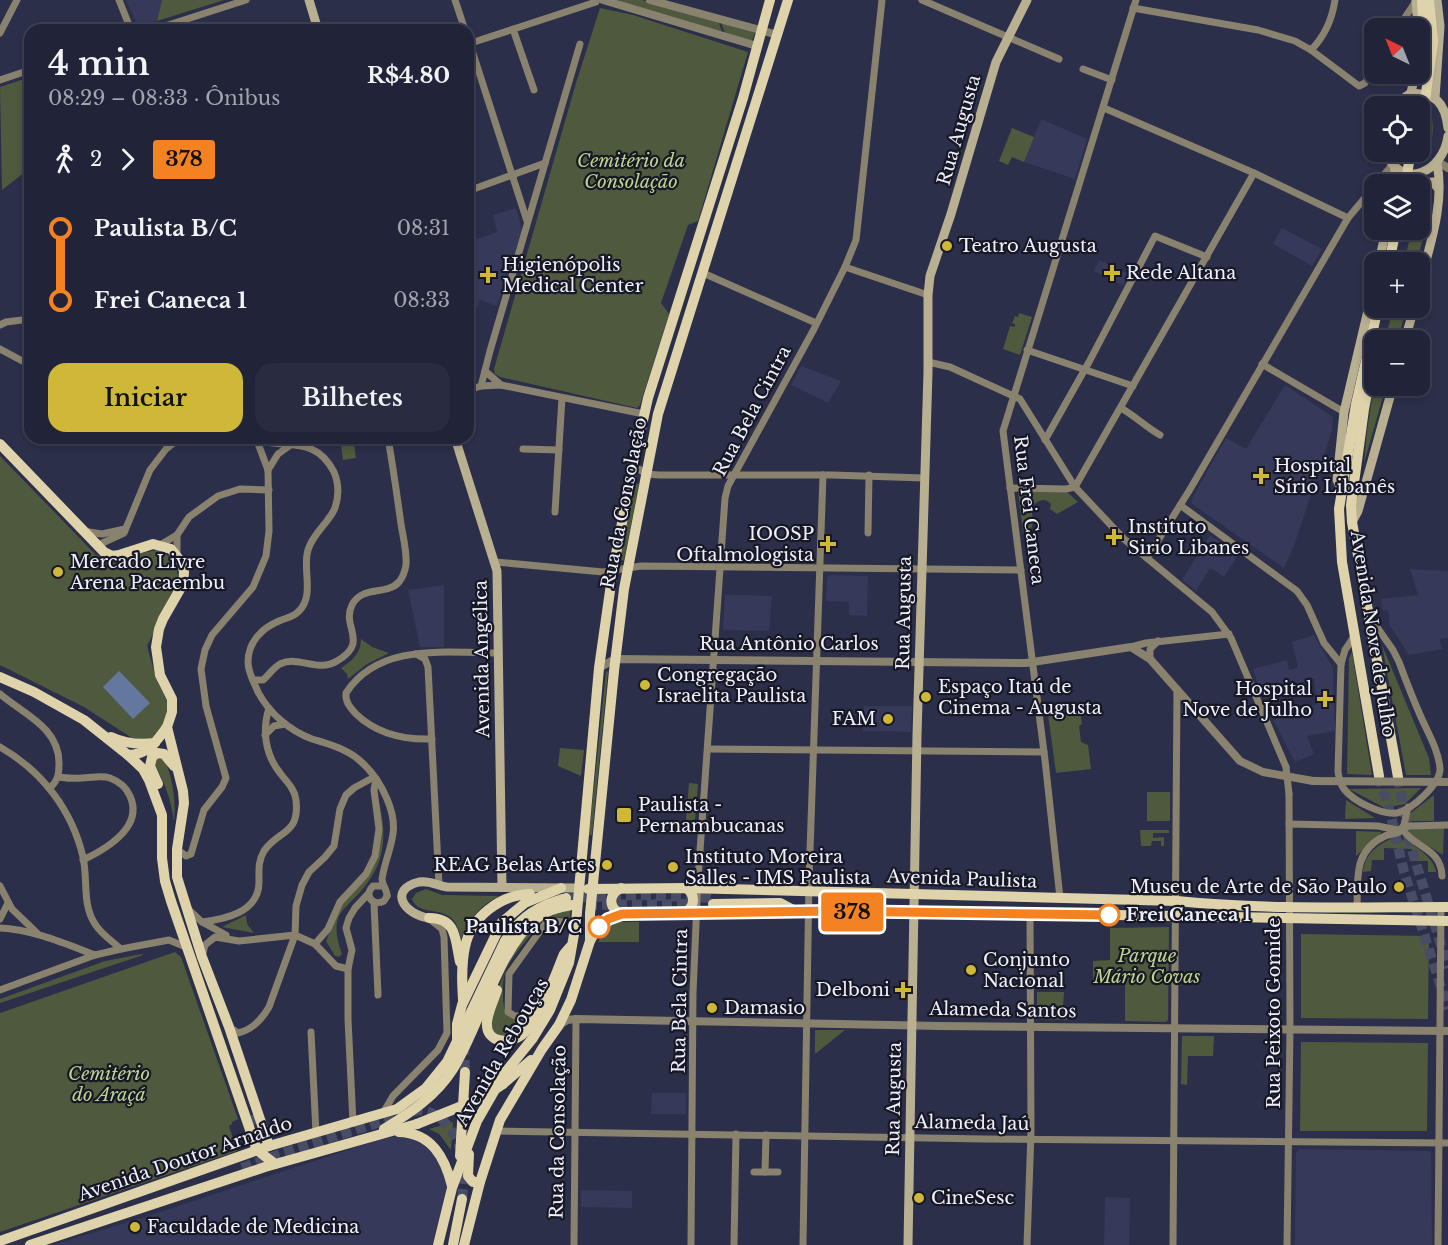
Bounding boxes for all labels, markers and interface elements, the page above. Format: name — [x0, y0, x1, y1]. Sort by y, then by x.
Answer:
north arrow — [1364, 18, 1430, 84]
map controls — [1364, 18, 1430, 396]
text: 4 min — [48, 43, 150, 84]
text: R$4.80 — [367, 62, 450, 89]
street label: Rua Augusta — [933, 72, 985, 188]
text: 08:29 – 08:33 · Ônibus — [48, 86, 280, 110]
button: locate — [1364, 96, 1430, 162]
icon: walk — [48, 143, 81, 176]
icon: forward — [111, 143, 144, 176]
text: 378 — [165, 146, 203, 172]
text: 2 — [90, 147, 102, 171]
park label: Cemitério da Consolação — [577, 150, 685, 193]
button: layers — [1364, 174, 1430, 240]
text: Paulista B/C — [94, 215, 237, 242]
text: 08:31 — [397, 216, 450, 240]
place label: Teatro Augusta — [959, 235, 1097, 257]
marker: Teatro Augusta — [940, 239, 954, 253]
button: + — [1364, 252, 1430, 318]
place label: Higienópolis Medical Center — [502, 254, 644, 297]
place label: Rede Altana — [1126, 262, 1236, 284]
marker: Rede Altana — [1103, 264, 1121, 282]
marker: Higienópolis Medical Center — [479, 266, 497, 284]
text: Frei Caneca 1 — [94, 287, 247, 314]
text: 08:33 — [393, 288, 450, 312]
button: − — [1364, 330, 1430, 396]
street label: Rua Bela Cintra — [708, 342, 796, 480]
button: Iniciar — [48, 363, 243, 432]
button: Bilhetes — [255, 363, 450, 432]
street label: Rua da Consolação — [597, 415, 651, 591]
street label: Rua Frei Caneca — [1009, 434, 1049, 586]
place label: Hospital Sírio Libanês — [1274, 455, 1395, 498]
marker: Hospital Sírio Libanês — [1252, 467, 1270, 485]
place label: Instituto Sirio Libanes — [1128, 516, 1249, 559]
place label: IOOSP Oftalmologista — [676, 523, 814, 566]
marker: Instituto Sirio Libanes — [1105, 528, 1123, 546]
street label: Avenida Nove de Julho — [1346, 528, 1400, 739]
marker: IOOSP Oftalmologista — [819, 535, 837, 553]
place label: Mercado Livre Arena Pacaembu — [69, 551, 225, 594]
street label: Rua Augusta — [892, 556, 916, 670]
marker: Mercado Livre Arena Pacaembu — [51, 565, 65, 579]
street label: Avenida Angélica — [470, 580, 494, 739]
street label: Rua Antônio Carlos — [699, 633, 879, 655]
place label: Congregação Israelita Paulista — [657, 664, 806, 707]
place label: Espaço Itaú de Cinema - Augusta — [938, 676, 1102, 719]
marker: Congregação Israelita Paulista — [638, 678, 652, 692]
place label: Hospital Nove de Julho — [1182, 678, 1312, 721]
marker: Espaço Itaú de Cinema - Augusta — [919, 690, 933, 704]
marker: Hospital Nove de Julho — [1316, 690, 1334, 708]
place label: FAM — [832, 708, 876, 730]
marker: FAM — [881, 712, 895, 726]
place label: Paulista - Pernambucanas — [638, 794, 784, 837]
marker: Paulista - Pernambucanas — [615, 806, 633, 824]
place label: Instituto Moreira Salles - IMS Paulista — [685, 846, 870, 889]
place label: REAG Belas Artes — [433, 854, 595, 876]
marker: REAG Belas Artes — [600, 858, 614, 872]
marker: Instituto Moreira Salles - IMS Paulista — [666, 860, 680, 874]
street label: Avenida Paulista — [885, 865, 1038, 893]
place label: Museu de Arte de São Paulo — [1130, 876, 1387, 898]
marker: Museu de Arte de São Paulo — [1392, 880, 1406, 894]
line badge: 378 — [818, 892, 886, 932]
text: 378 — [833, 899, 871, 925]
marker: Frei Caneca 1 — [1098, 904, 1120, 926]
place label: Frei Caneca 1 — [1126, 904, 1251, 926]
place label: Paulista B/C — [465, 916, 582, 938]
marker: Paulista B/C — [588, 916, 610, 938]
street label: Rua Peixoto Gomide — [1263, 918, 1285, 1108]
street label: Rua Bela Cintra — [668, 929, 692, 1073]
park label: Parque Mário Covas — [1093, 945, 1201, 988]
place label: Conjunto Nacional — [983, 949, 1070, 992]
marker: Conjunto Nacional — [964, 963, 978, 977]
street label: Avenida Rebouças — [450, 974, 553, 1131]
place label: Delboni — [816, 979, 890, 1001]
marker: Delboni — [894, 981, 912, 999]
place label: Damasio — [724, 997, 805, 1019]
street label: Alameda Santos — [928, 998, 1077, 1022]
marker: Damasio — [705, 1001, 719, 1015]
street label: Rua Augusta — [882, 1042, 906, 1156]
street label: Rua da Consolação — [545, 1045, 571, 1219]
park label: Cemitério do Araçá — [68, 1063, 150, 1106]
street label: Alameda Jaú — [913, 1111, 1030, 1135]
street label: Avenida Doutor Arnaldo — [74, 1112, 295, 1206]
place label: CineSesc — [931, 1187, 1014, 1209]
marker: CineSesc — [912, 1191, 926, 1205]
place label: Faculdade de Medicina — [147, 1216, 359, 1238]
marker: Faculdade de Medicina — [128, 1220, 142, 1234]

